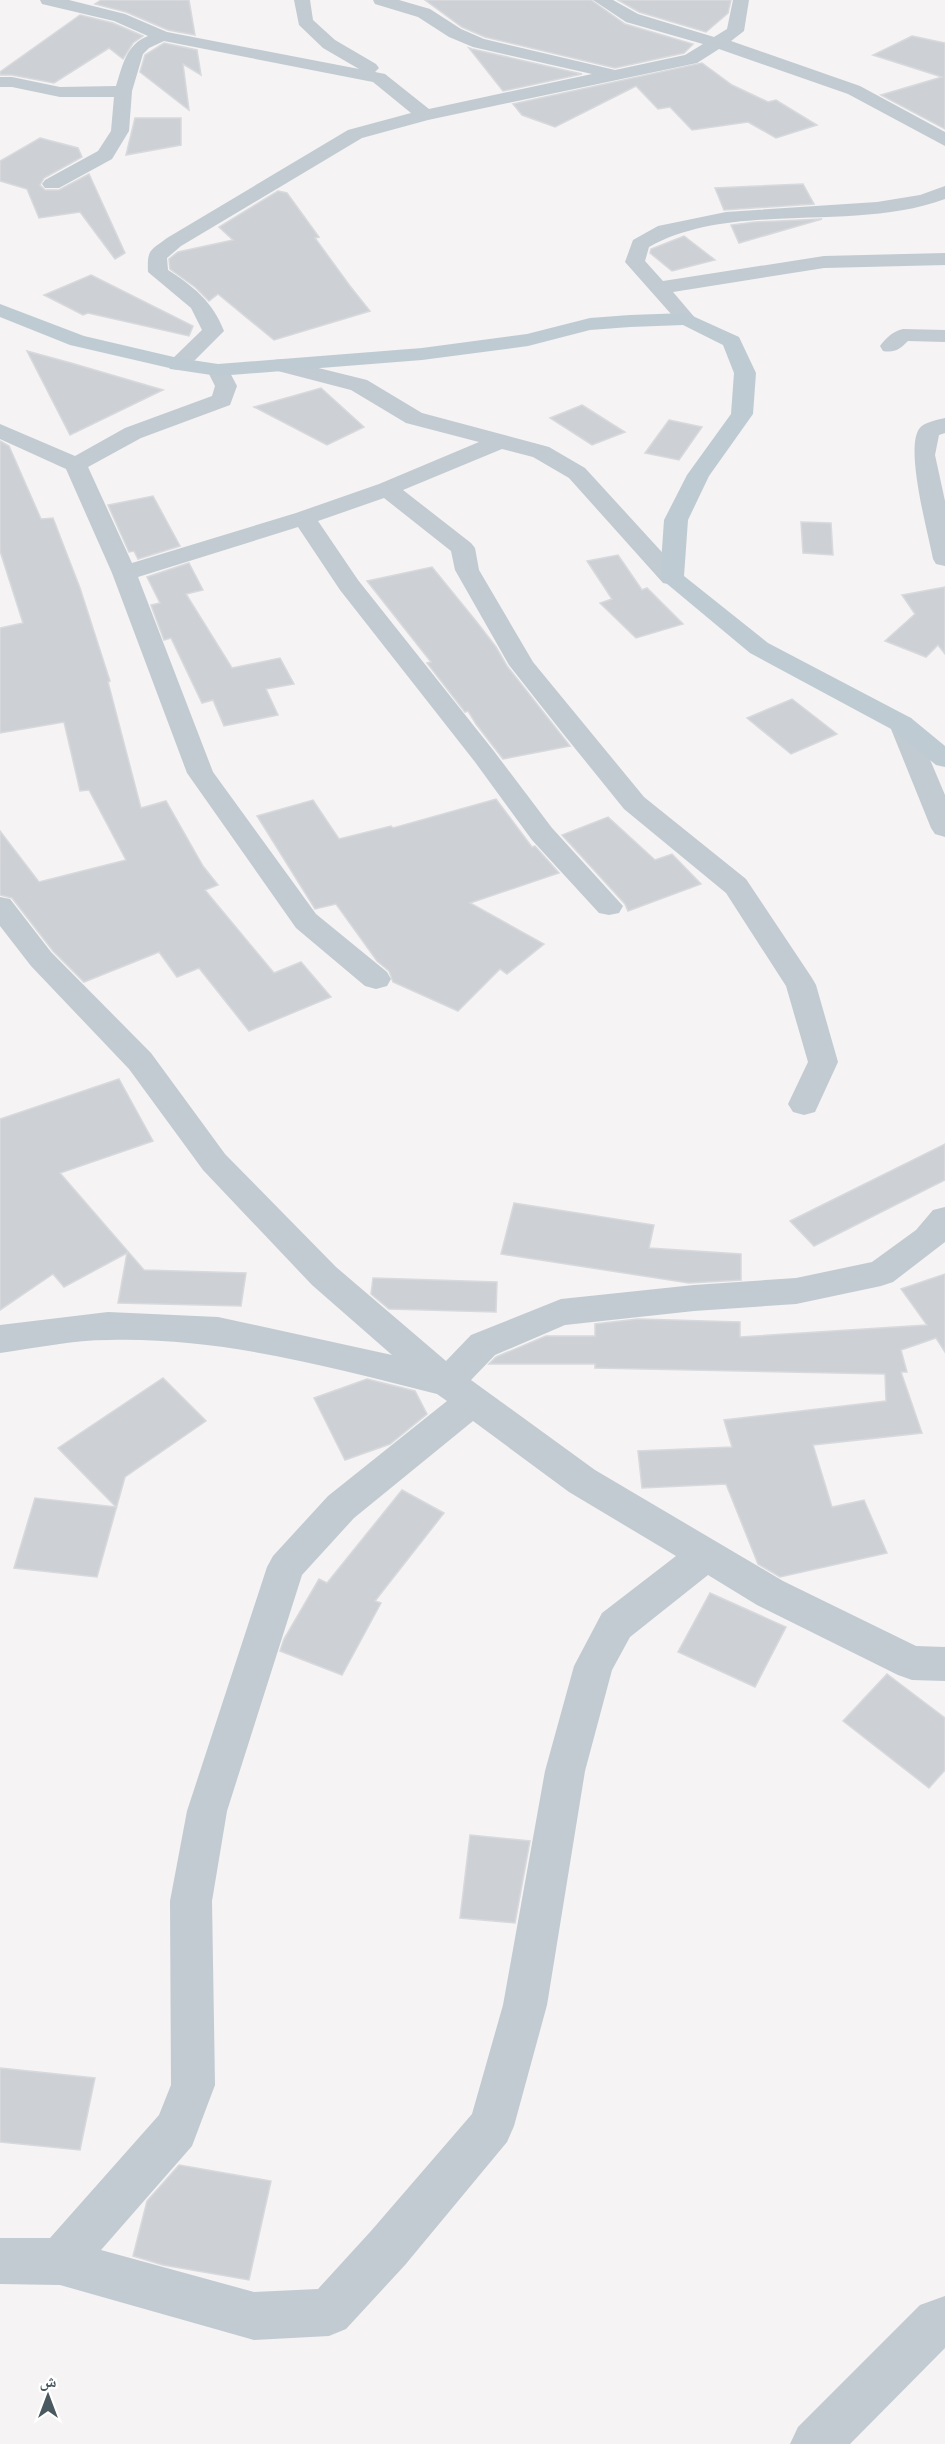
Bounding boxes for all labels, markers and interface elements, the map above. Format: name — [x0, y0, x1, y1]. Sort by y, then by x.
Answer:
north arrow — [18, 2366, 78, 2426]
text: ش — [40, 2371, 57, 2391]

